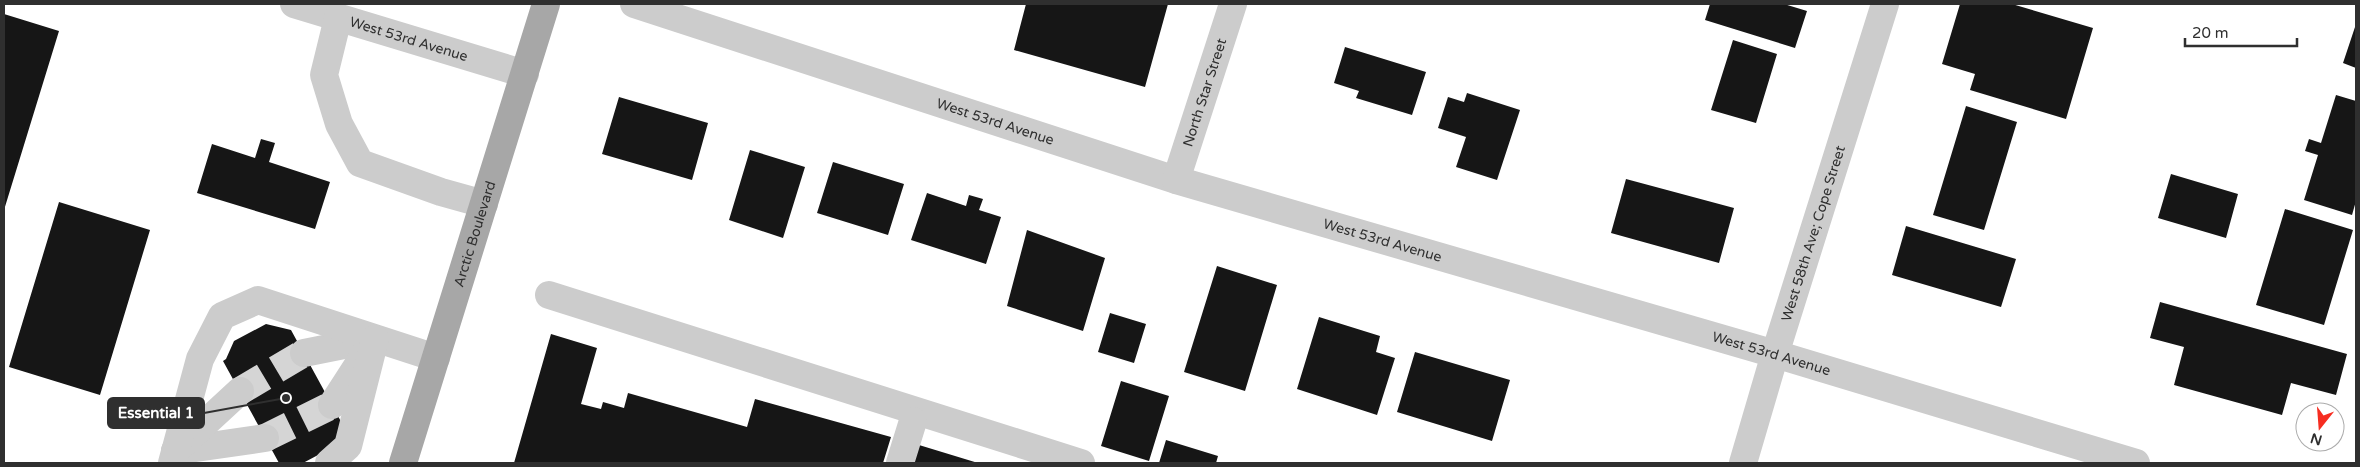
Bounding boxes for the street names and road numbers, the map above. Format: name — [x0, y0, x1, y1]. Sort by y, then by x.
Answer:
street label: West 53rd Avenue — [348, 13, 470, 65]
street label: North Star Street — [1179, 36, 1231, 149]
street label: West 53rd Avenue — [934, 95, 1056, 149]
street label: West 58th Ave; Cope Street — [1778, 143, 1849, 324]
street label: Arctic Boulevard — [450, 179, 499, 289]
street label: West 53rd Avenue — [1321, 215, 1444, 266]
street label: West 53rd Avenue — [1710, 328, 1833, 379]

